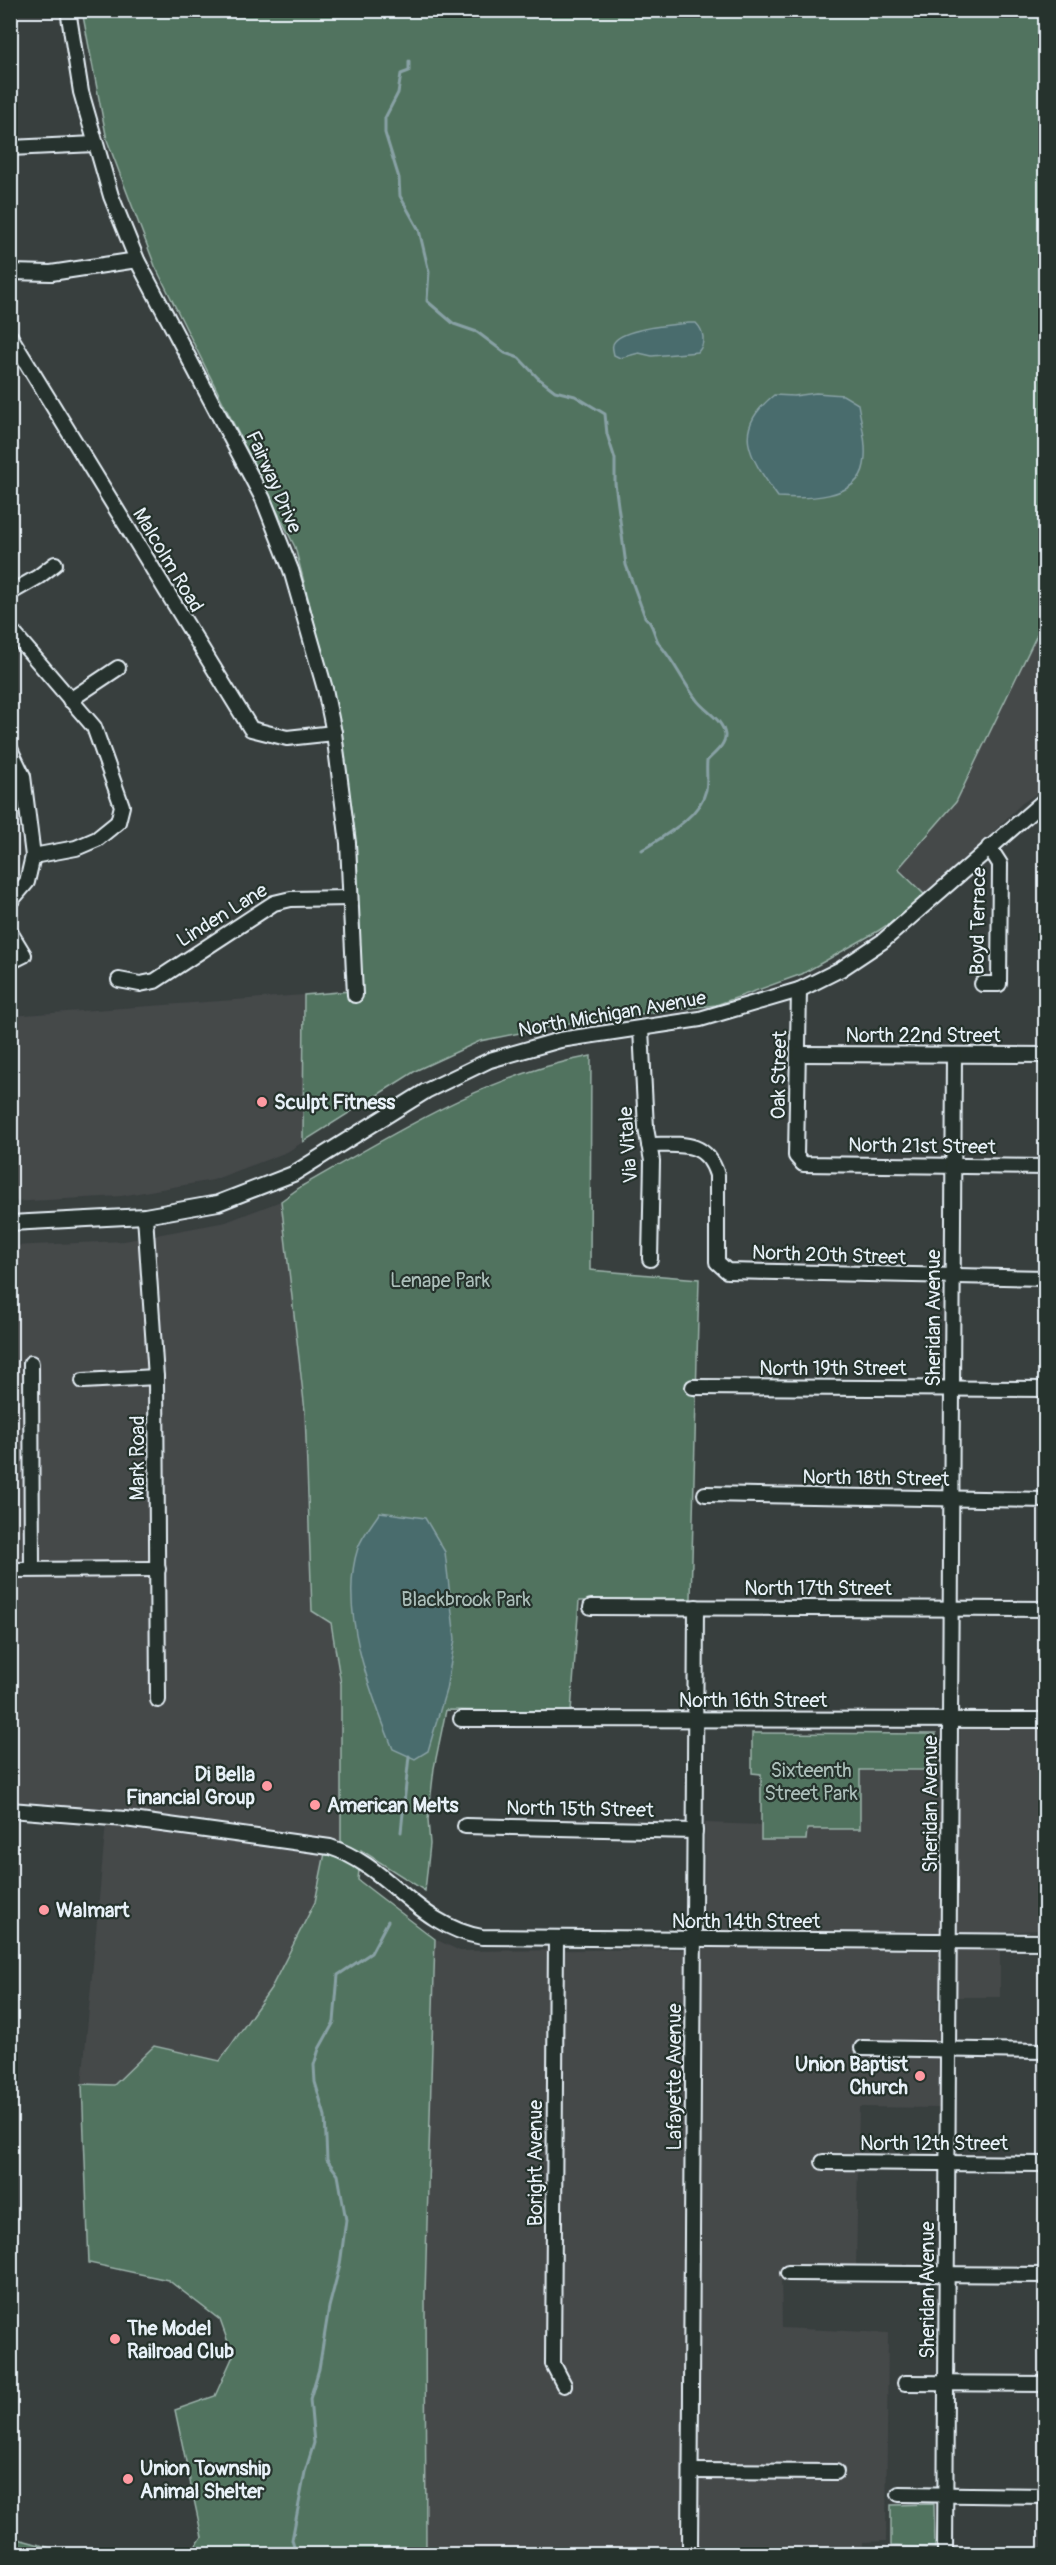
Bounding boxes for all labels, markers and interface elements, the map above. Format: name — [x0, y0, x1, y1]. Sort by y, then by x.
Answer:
street label: Fairway Drive — [240, 427, 308, 537]
street label: Malcolm Road — [127, 503, 209, 617]
street label: Boyd Terrace — [965, 867, 991, 975]
street label: Linden Lane — [172, 877, 272, 953]
street label: North Michigan Avenue — [516, 985, 708, 1043]
street label: North 22nd Street — [845, 1023, 1002, 1048]
street label: Oak Street — [766, 1029, 792, 1120]
place label: Sculpt Fitness — [274, 1090, 395, 1115]
marker: Sculpt Fitness — [255, 1095, 269, 1109]
street label: Via Vitale — [613, 1106, 643, 1184]
street label: North 21st Street — [848, 1132, 997, 1160]
street label: North 20th Street — [752, 1240, 907, 1270]
street label: Sheridan Avenue — [921, 1249, 946, 1387]
park label: Lenape Park — [390, 1268, 491, 1293]
street label: North 19th Street — [759, 1356, 908, 1381]
street label: Mark Road — [125, 1416, 150, 1500]
street label: North 18th Street — [802, 1464, 951, 1492]
street label: North 17th Street — [744, 1576, 893, 1601]
park label: Blackbrook Park — [401, 1587, 531, 1612]
street label: North 16th Street — [679, 1688, 828, 1713]
street label: Sheridan Avenue — [918, 1735, 943, 1873]
park label: Sixteenth Street Park — [764, 1758, 858, 1806]
place label: Di Bella Financial Group — [126, 1762, 256, 1810]
marker: Di Bella Financial Group — [260, 1779, 274, 1793]
place label: American Melts — [327, 1793, 458, 1818]
street label: North 15th Street — [506, 1795, 655, 1823]
marker: American Melts — [308, 1798, 322, 1812]
place label: Walmart — [56, 1898, 130, 1923]
marker: Walmart — [37, 1903, 51, 1917]
street label: North 14th Street — [672, 1909, 821, 1934]
street label: Lafayette Avenue — [662, 2003, 687, 2151]
place label: Union Baptist Church — [795, 2052, 909, 2100]
marker: Union Baptist Church — [913, 2069, 927, 2083]
street label: Boright Avenue — [523, 2100, 548, 2226]
street label: North 12th Street — [860, 2131, 1009, 2156]
street label: Sheridan Avenue — [915, 2221, 940, 2359]
place label: The Model Railroad Club — [126, 2316, 234, 2364]
marker: The Model Railroad Club — [108, 2332, 122, 2346]
place label: Union Township Animal Shelter — [140, 2456, 272, 2504]
marker: Union Township Animal Shelter — [121, 2472, 135, 2486]

